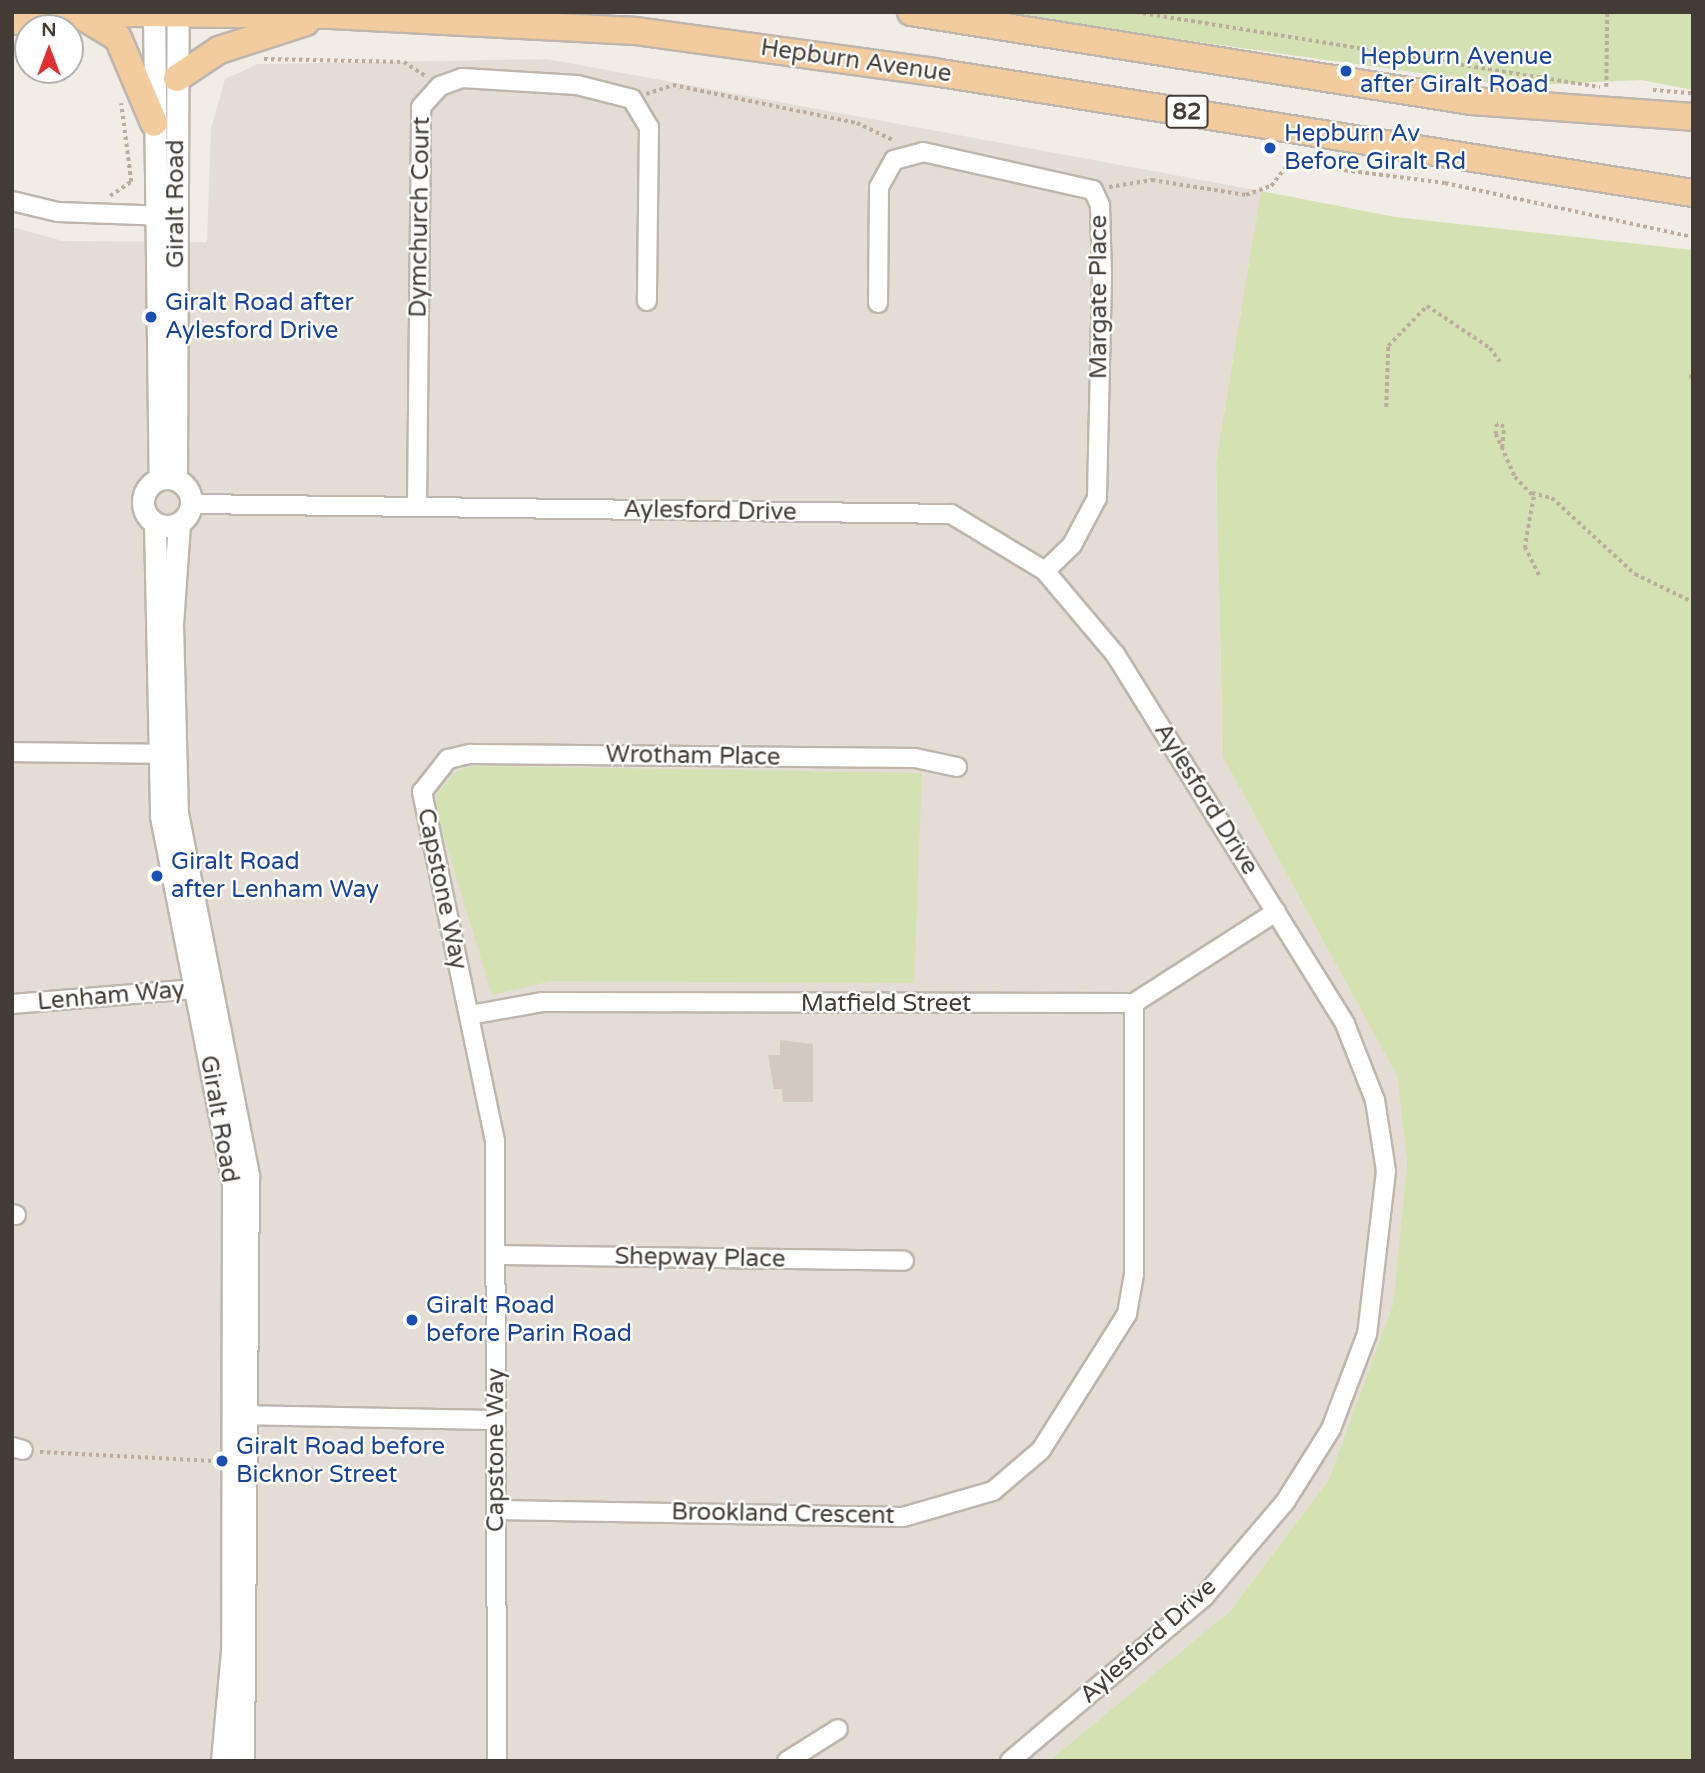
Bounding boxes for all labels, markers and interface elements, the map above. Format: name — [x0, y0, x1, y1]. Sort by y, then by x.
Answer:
north arrow — [14, 14, 84, 84]
text: N — [41, 19, 57, 41]
street label: Hepburn Avenue — [759, 33, 953, 89]
place label: Hepburn Avenue after Giralt Road — [1360, 43, 1552, 99]
marker: Hepburn Avenue after Giralt Road — [1338, 63, 1354, 79]
road number: 82 — [1164, 92, 1210, 132]
street label: Dymchurch Court — [404, 116, 436, 318]
place label: Hepburn Av Before Giralt Rd — [1284, 120, 1466, 176]
street label: Giralt Road — [162, 140, 190, 268]
marker: Hepburn Av Before Giralt Rd — [1262, 140, 1278, 156]
street label: Margate Place — [1085, 215, 1113, 379]
place label: Giralt Road after Aylesford Drive — [165, 289, 354, 345]
marker: Giralt Road after Aylesford Drive — [143, 309, 159, 325]
street label: Aylesford Drive — [623, 495, 797, 527]
street label: Aylesford Drive — [1148, 718, 1264, 880]
street label: Wrotham Place — [605, 740, 781, 772]
street label: Capstone Way — [411, 806, 473, 972]
place label: Giralt Road after Lenham Way — [171, 848, 379, 904]
marker: Giralt Road after Lenham Way — [149, 868, 165, 884]
street label: Lenham Way — [36, 975, 186, 1017]
street label: Matfield Street — [801, 990, 971, 1018]
street label: Giralt Road — [194, 1053, 244, 1185]
street label: Shepway Place — [614, 1242, 786, 1274]
place label: Giralt Road before Parin Road — [426, 1292, 632, 1348]
marker: Giralt Road before Parin Road — [404, 1312, 420, 1328]
street label: Capstone Way — [482, 1368, 510, 1532]
place label: Giralt Road before Bicknor Street — [236, 1433, 445, 1489]
marker: Giralt Road before Bicknor Street — [214, 1453, 230, 1469]
street label: Brookland Crescent — [671, 1498, 895, 1530]
street label: Aylesford Drive — [1074, 1572, 1222, 1710]

